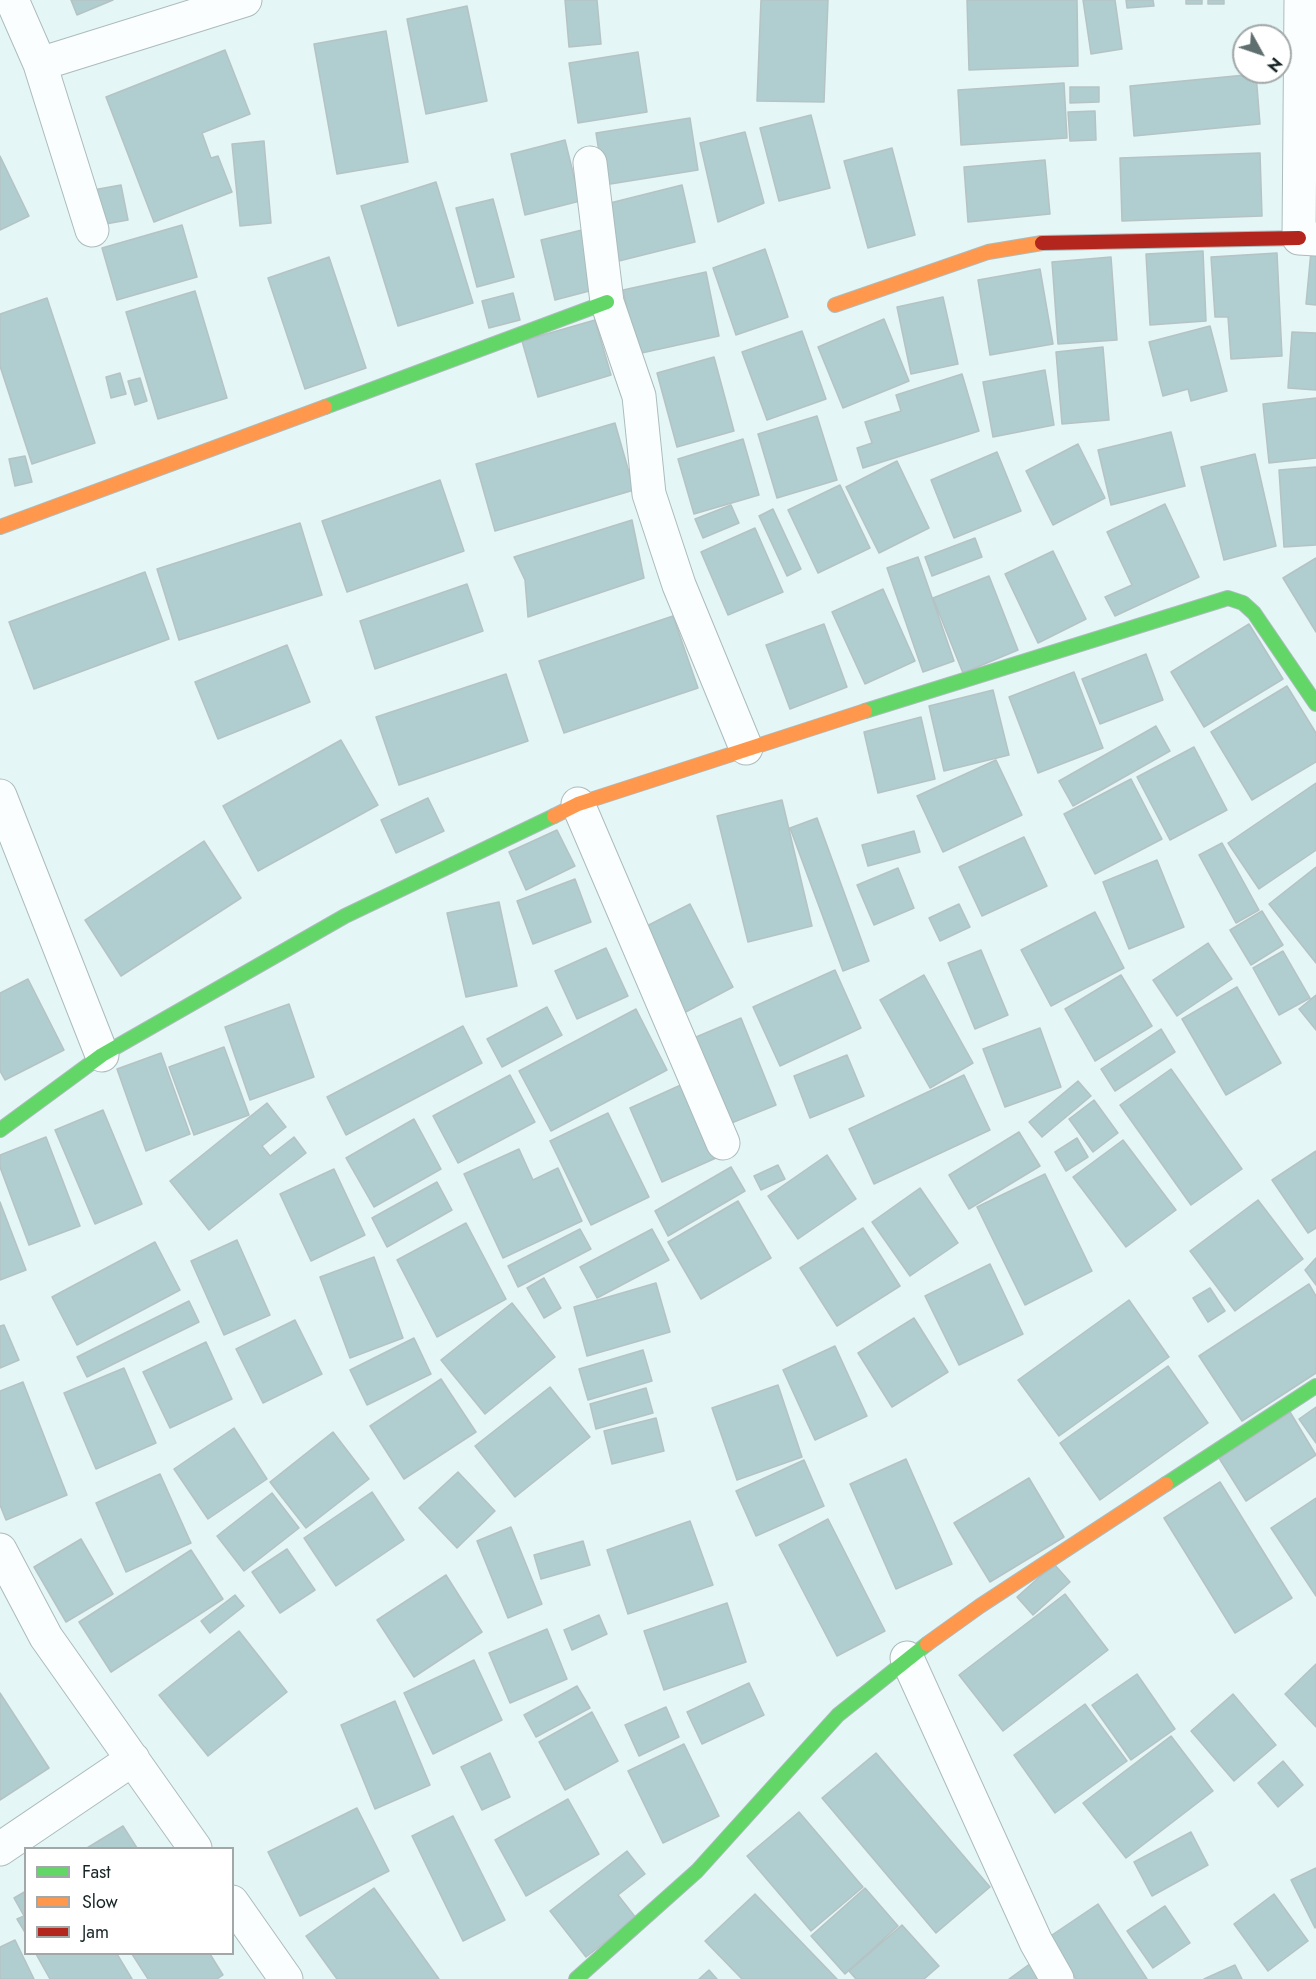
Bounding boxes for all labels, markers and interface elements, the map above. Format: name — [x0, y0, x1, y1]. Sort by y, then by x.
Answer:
north arrow — [1232, 24, 1292, 84]
text: N — [1262, 52, 1288, 77]
legend — [24, 1847, 234, 1955]
text: Fast — [82, 1859, 111, 1885]
text: Slow — [82, 1889, 118, 1915]
text: Jam — [82, 1919, 109, 1945]

